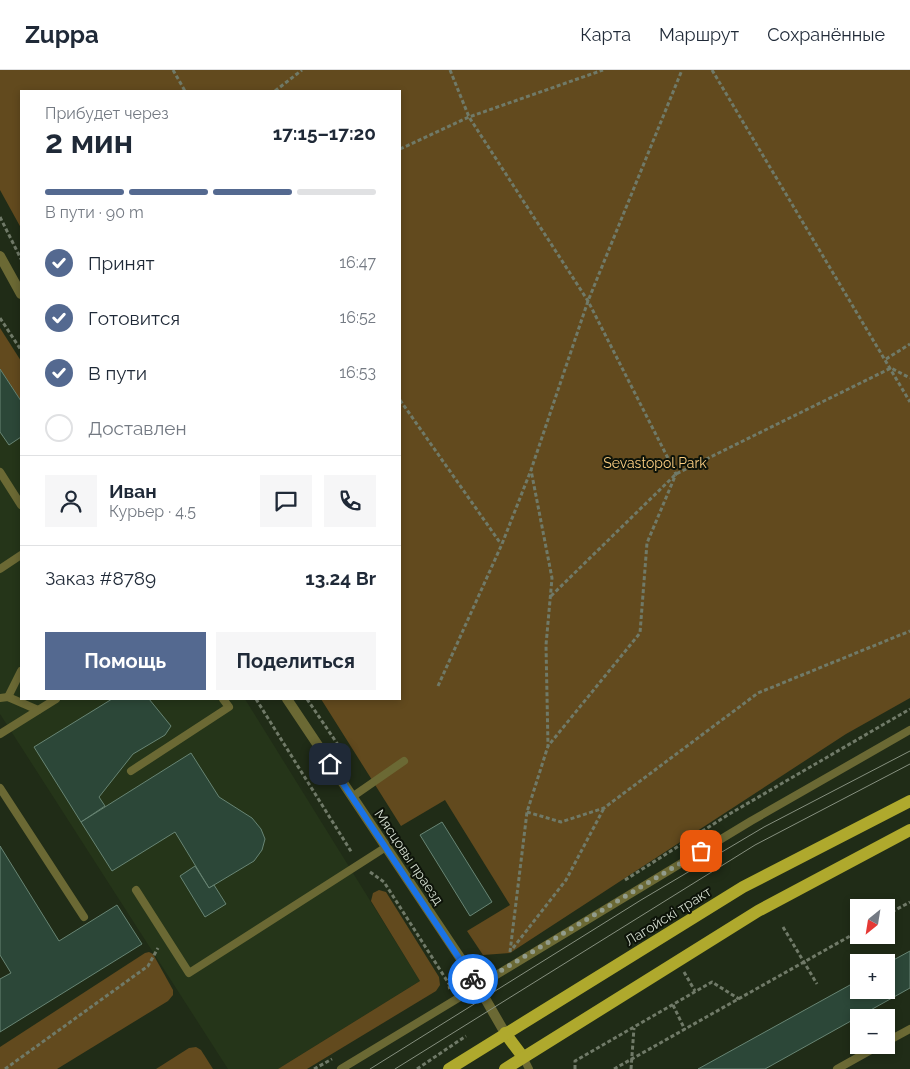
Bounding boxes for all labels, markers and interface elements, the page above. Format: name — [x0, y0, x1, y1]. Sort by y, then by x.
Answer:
text: Zuppa — [25, 20, 99, 49]
text: Карта — [580, 24, 631, 45]
text: Маршрут — [659, 24, 739, 45]
text: Сохранённые — [767, 24, 885, 45]
text: Прибудет через — [45, 104, 169, 123]
text: 17:15–17:20 — [273, 122, 376, 144]
text: 2 мин — [45, 123, 133, 160]
text: В пути · 90 m — [45, 203, 144, 222]
icon: check — [45, 249, 73, 277]
text: Принят — [88, 252, 155, 274]
text: 16:47 — [339, 253, 376, 272]
icon: check — [45, 304, 73, 332]
text: Готовится — [88, 307, 180, 329]
text: 16:52 — [339, 308, 376, 327]
icon: check — [45, 359, 73, 387]
text: В пути — [88, 362, 147, 384]
text: 16:53 — [339, 363, 376, 382]
text: Доставлен — [88, 417, 187, 439]
park label: Sevastopol Park — [603, 455, 707, 471]
button: person — [45, 475, 97, 527]
button: chat — [260, 475, 312, 527]
button: phone — [324, 475, 376, 527]
text: Иван — [109, 480, 157, 502]
text: Курьер · 4.5 — [109, 502, 196, 521]
text: Заказ #8789 — [45, 567, 156, 589]
text: 13.24 Br — [305, 567, 376, 589]
button: Помощь — [45, 632, 206, 690]
button: Поделиться — [216, 632, 376, 690]
pin — [309, 743, 351, 785]
icon: home — [316, 750, 344, 778]
street label: Мясцовы праезд — [371, 806, 447, 908]
pin — [680, 830, 722, 872]
icon: bag — [687, 837, 715, 865]
street label: Лагойскі тракт — [622, 883, 714, 949]
north arrow — [850, 899, 895, 944]
map controls — [850, 899, 895, 1054]
courier — [448, 954, 498, 1004]
button: + — [850, 954, 895, 999]
icon: bike — [459, 965, 487, 993]
button: − — [850, 1009, 895, 1054]

